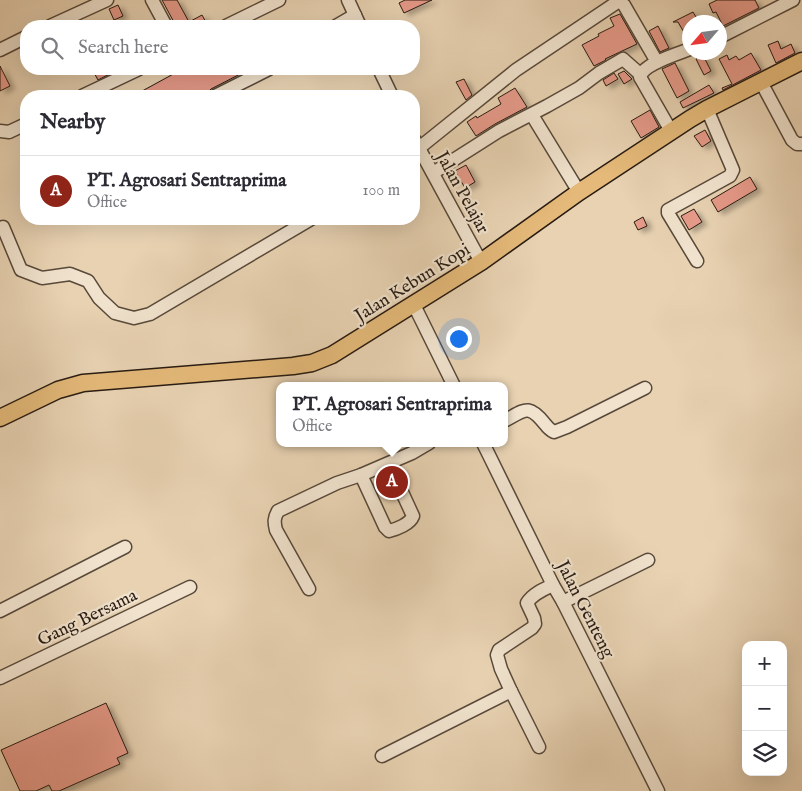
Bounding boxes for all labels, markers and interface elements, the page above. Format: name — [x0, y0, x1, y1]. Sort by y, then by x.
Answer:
north arrow — [682, 15, 727, 60]
search box — [20, 20, 420, 75]
icon: search — [38, 34, 66, 62]
text: Search here — [78, 36, 169, 60]
text: Nearby — [40, 109, 105, 136]
street label: Jalan Pelajar — [429, 146, 494, 238]
text: PT. Agrosari Sentraprima — [87, 169, 286, 193]
text: A — [51, 181, 61, 201]
text: 100 m — [363, 181, 400, 201]
text: Office — [87, 193, 127, 213]
street label: Jalan Kebun Kopi — [349, 239, 475, 329]
your location — [446, 326, 472, 352]
popup — [276, 382, 508, 447]
text: PT. Agrosari Sentraprima — [292, 393, 492, 417]
text: Office — [292, 417, 332, 437]
pin: A — [376, 463, 408, 501]
street label: Jalan Genteng — [549, 555, 619, 663]
street label: Gang Bersama — [34, 584, 141, 652]
map controls — [742, 641, 787, 776]
button: + — [742, 641, 787, 686]
button: − — [742, 686, 787, 731]
button: layers — [742, 731, 787, 776]

